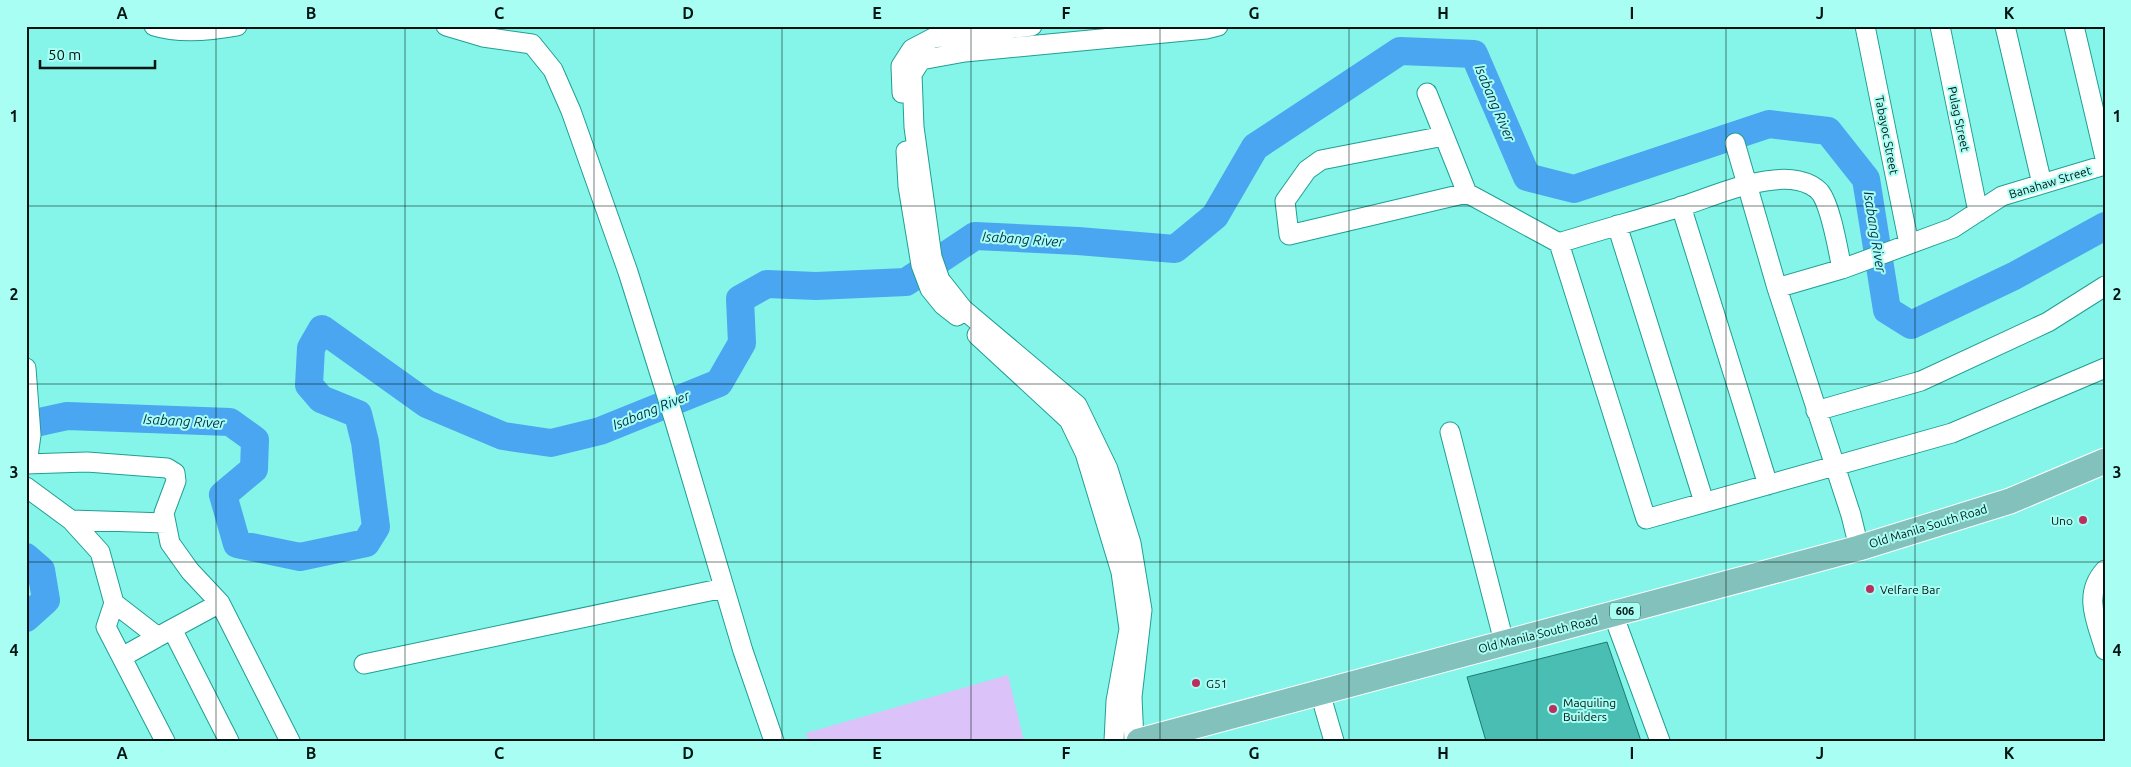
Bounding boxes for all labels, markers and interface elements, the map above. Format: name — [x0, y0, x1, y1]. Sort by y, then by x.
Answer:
text: A — [116, 4, 128, 22]
text: B — [306, 4, 316, 22]
text: C — [494, 4, 504, 22]
text: D — [682, 4, 694, 22]
text: E — [872, 4, 882, 22]
text: F — [1062, 4, 1071, 22]
text: G — [1248, 4, 1260, 22]
text: H — [1437, 4, 1449, 22]
text: I — [1630, 4, 1634, 22]
text: J — [1816, 4, 1824, 22]
text: K — [2004, 4, 2015, 22]
scale bar — [40, 38, 155, 70]
text: 50 m — [48, 46, 81, 63]
water label: Isabang River — [1472, 62, 1519, 144]
street label: Pulag Street — [1946, 85, 1972, 153]
street label: Tabayoc Street — [1873, 94, 1901, 176]
text: 1 — [9, 107, 19, 125]
text: 1 — [2112, 107, 2122, 125]
street label: Banahaw Street — [2007, 163, 2093, 201]
water label: Isabang River — [1861, 190, 1889, 274]
water label: Isabang River — [982, 228, 1065, 250]
text: 2 — [9, 285, 19, 303]
text: 2 — [2112, 285, 2122, 303]
water label: Isabang River — [610, 387, 693, 433]
water label: Isabang River — [143, 411, 226, 431]
text: 3 — [9, 463, 19, 481]
text: 3 — [2112, 463, 2122, 481]
street label: Old Manila South Road — [1867, 502, 1989, 550]
place label: Uno — [2051, 514, 2073, 527]
marker: Uno — [2077, 514, 2089, 526]
marker: Velfare Bar — [1864, 583, 1876, 595]
place label: Velfare Bar — [1880, 583, 1940, 596]
road number: 606 — [1610, 602, 1640, 620]
street label: Old Manila South Road — [1477, 613, 1599, 655]
text: 4 — [9, 641, 19, 659]
text: 4 — [2112, 641, 2122, 659]
marker: G51 — [1190, 677, 1202, 689]
place label: G51 — [1206, 677, 1228, 690]
place label: Maquiling Builders — [1563, 696, 1616, 723]
marker: Maquiling Builders — [1547, 703, 1559, 715]
text: A — [116, 744, 128, 762]
text: B — [306, 744, 316, 762]
text: C — [494, 744, 504, 762]
text: D — [682, 744, 694, 762]
text: E — [872, 744, 882, 762]
text: F — [1062, 744, 1071, 762]
text: G — [1248, 744, 1260, 762]
text: H — [1437, 744, 1449, 762]
text: I — [1630, 744, 1634, 762]
text: J — [1816, 744, 1824, 762]
text: K — [2004, 744, 2015, 762]

